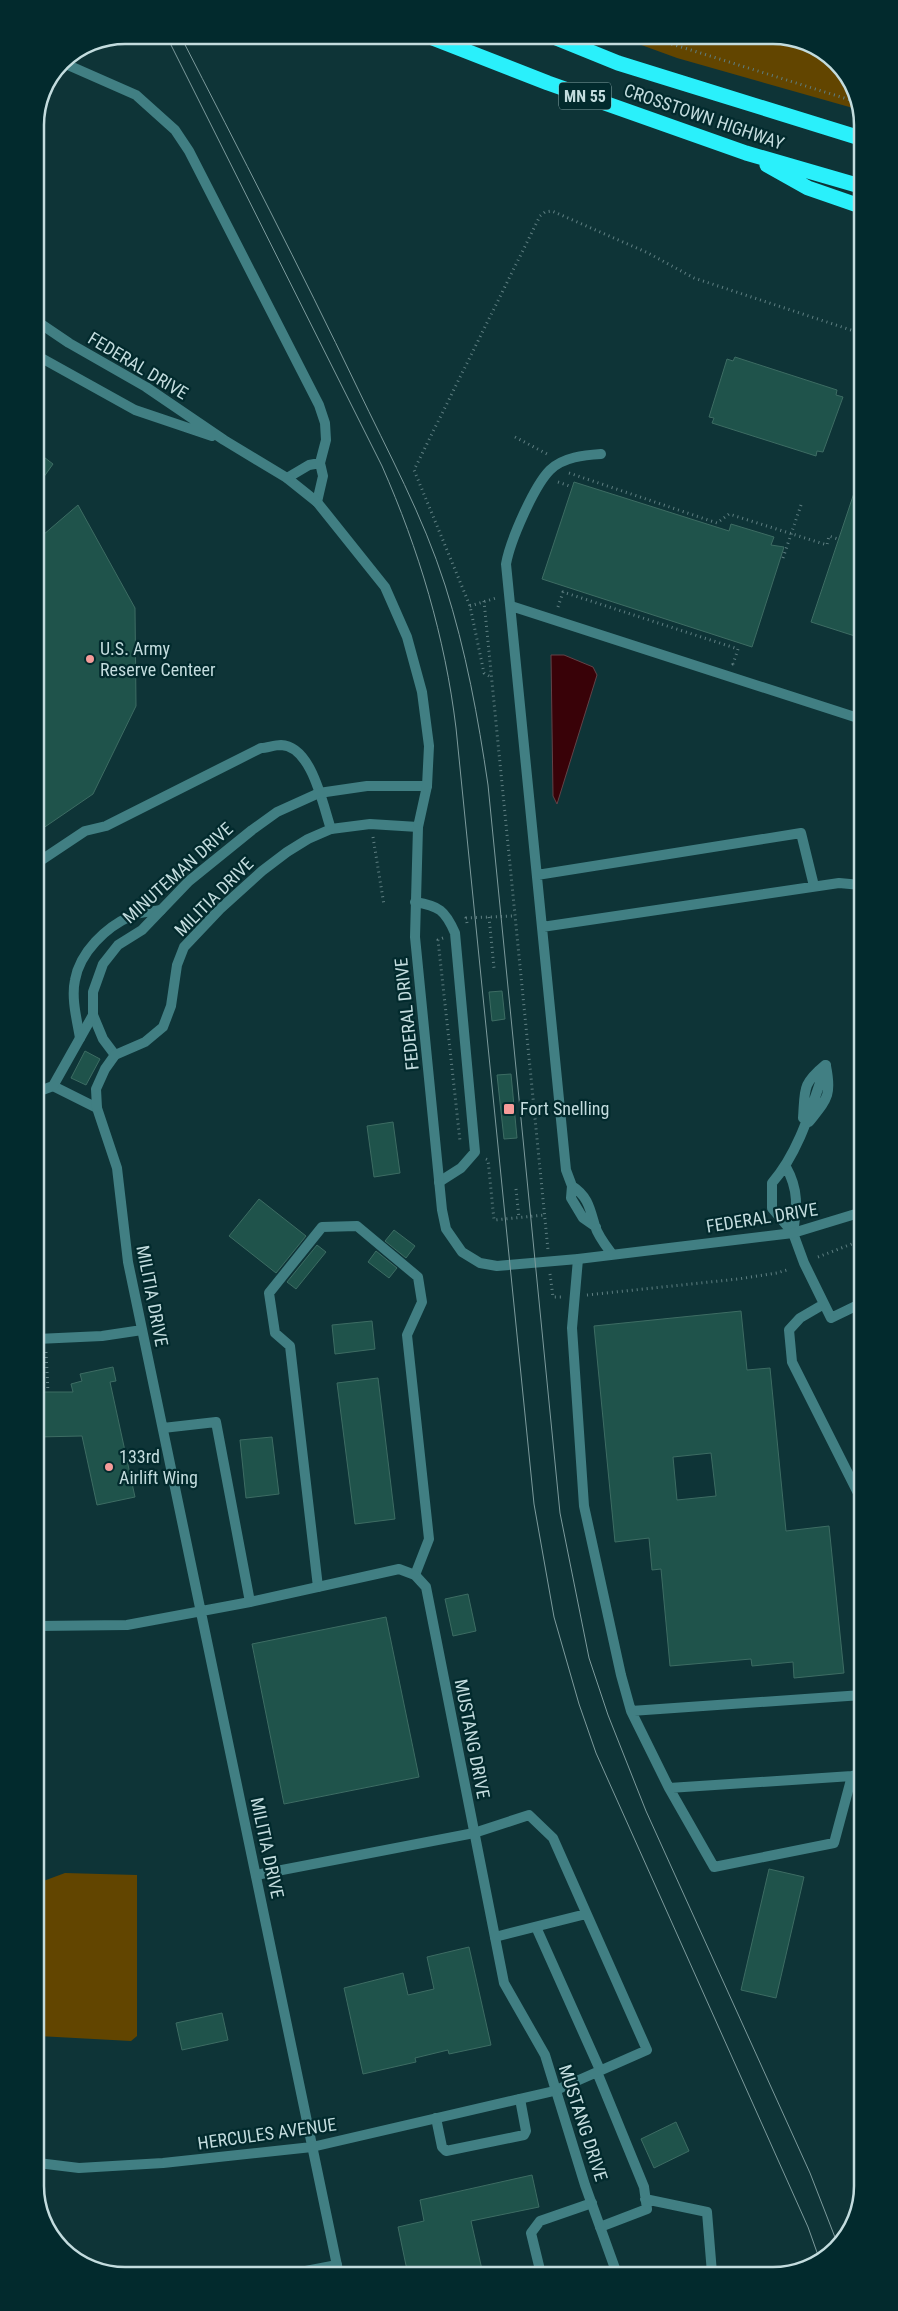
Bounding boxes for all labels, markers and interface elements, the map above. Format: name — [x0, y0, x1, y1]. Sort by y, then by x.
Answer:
street label: CROSSTOWN HIGHWAY — [621, 79, 788, 154]
road number: MN 55 — [559, 82, 611, 110]
street label: FEDERAL DRIVE — [84, 328, 192, 404]
place label: U.S. Army Reserve Centeer — [100, 638, 216, 680]
marker: U.S. Army Reserve Centeer — [84, 653, 96, 665]
street label: MINUTEMAN DRIVE — [118, 818, 237, 927]
street label: MILITIA DRIVE — [170, 853, 257, 940]
street label: FEDERAL DRIVE — [390, 957, 423, 1071]
place label: Fort Snelling — [520, 1098, 609, 1119]
marker: Fort Snelling — [502, 1102, 516, 1116]
street label: FEDERAL DRIVE — [705, 1198, 819, 1237]
street label: MILITIA DRIVE — [132, 1243, 173, 1348]
place label: 133rd Airlift Wing — [119, 1446, 198, 1488]
marker: 133rd Airlift Wing — [103, 1461, 115, 1473]
street label: MUSTANG DRIVE — [451, 1677, 494, 1801]
street label: MILITIA DRIVE — [247, 1795, 288, 1900]
street label: MUSTANG DRIVE — [555, 2062, 612, 2184]
street label: HERCULES AVENUE — [196, 2113, 338, 2154]

